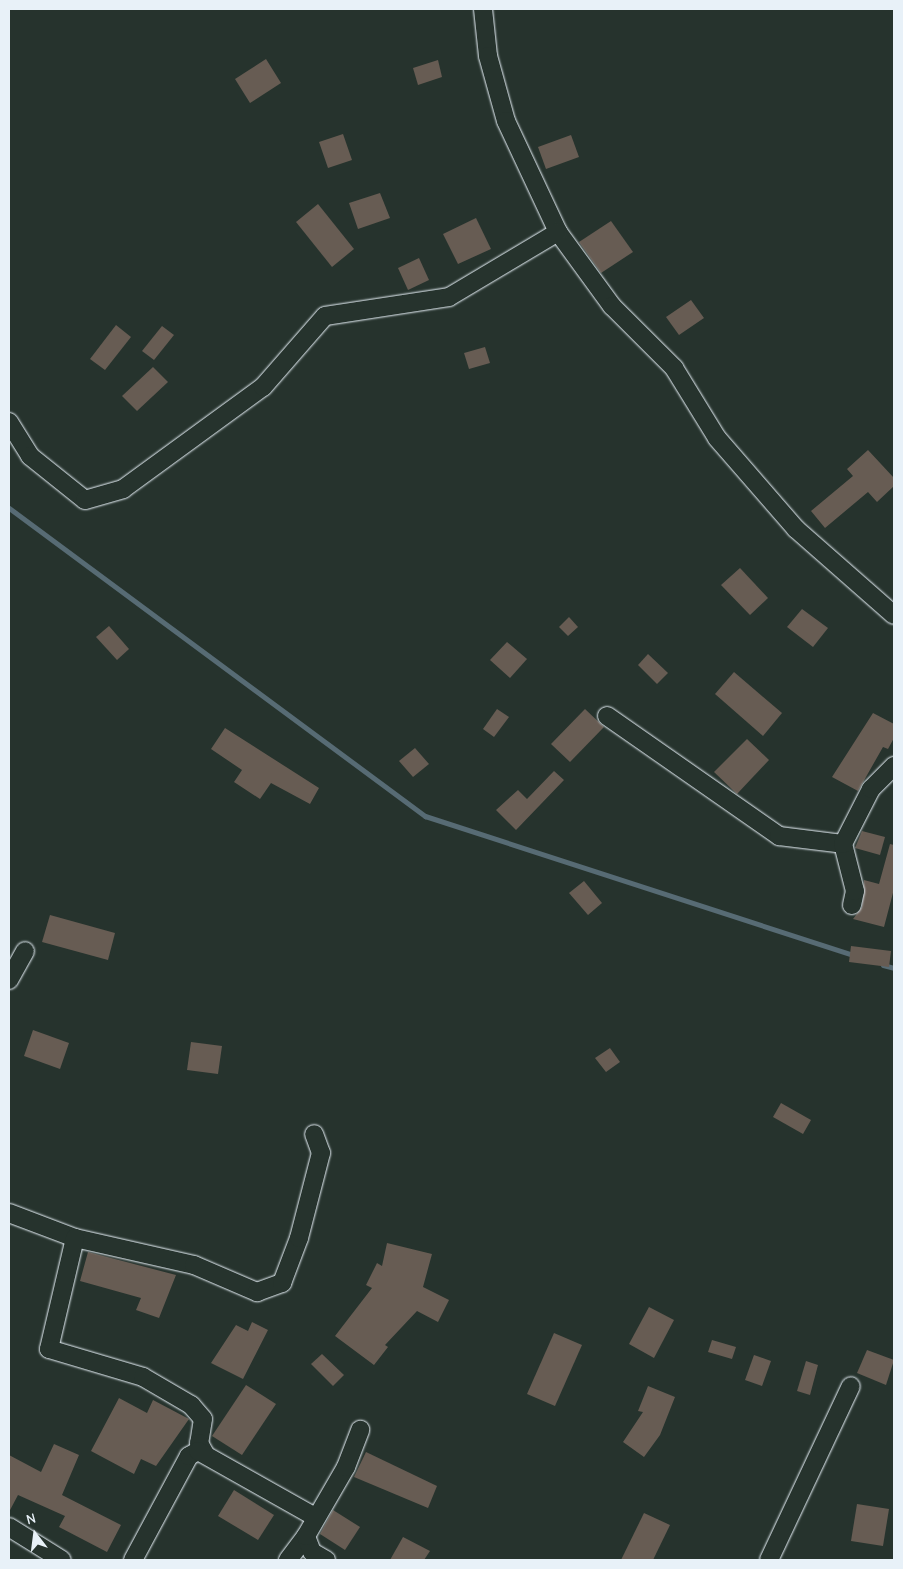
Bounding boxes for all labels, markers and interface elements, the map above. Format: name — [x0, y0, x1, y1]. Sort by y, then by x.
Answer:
north arrow — [10, 1509, 60, 1559]
text: N — [24, 1510, 38, 1528]

